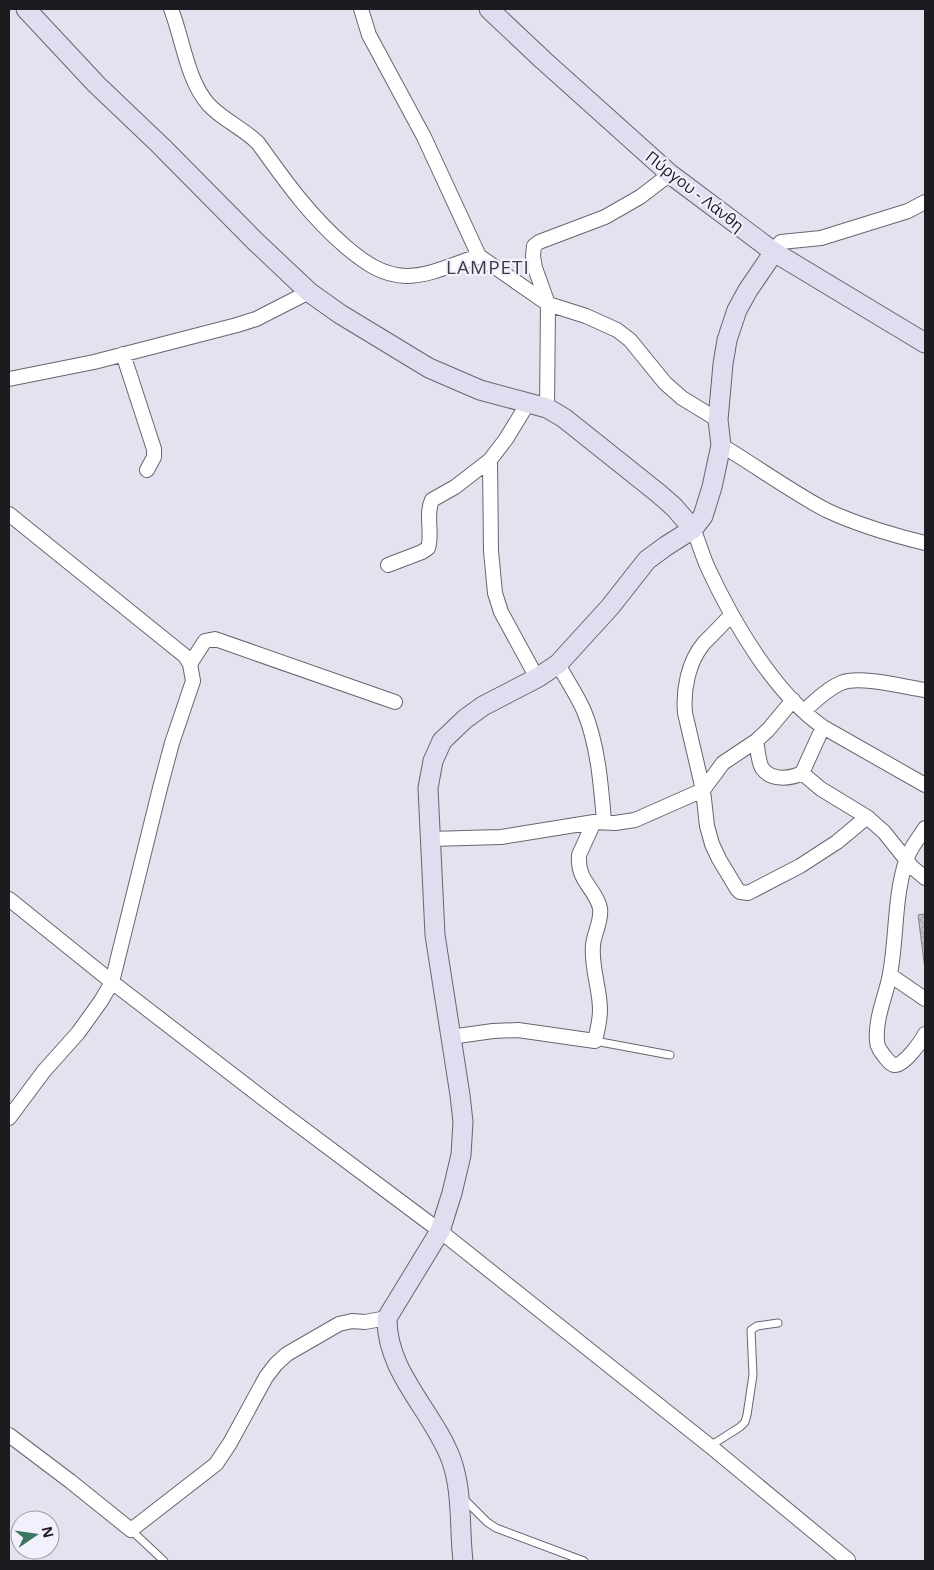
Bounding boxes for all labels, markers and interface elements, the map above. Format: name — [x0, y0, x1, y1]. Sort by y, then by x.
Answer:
street label: Πύργου - Λάνθη — [641, 146, 749, 236]
district label: LAMPETI — [446, 254, 530, 280]
north arrow — [10, 1510, 60, 1560]
text: N — [38, 1524, 59, 1540]

